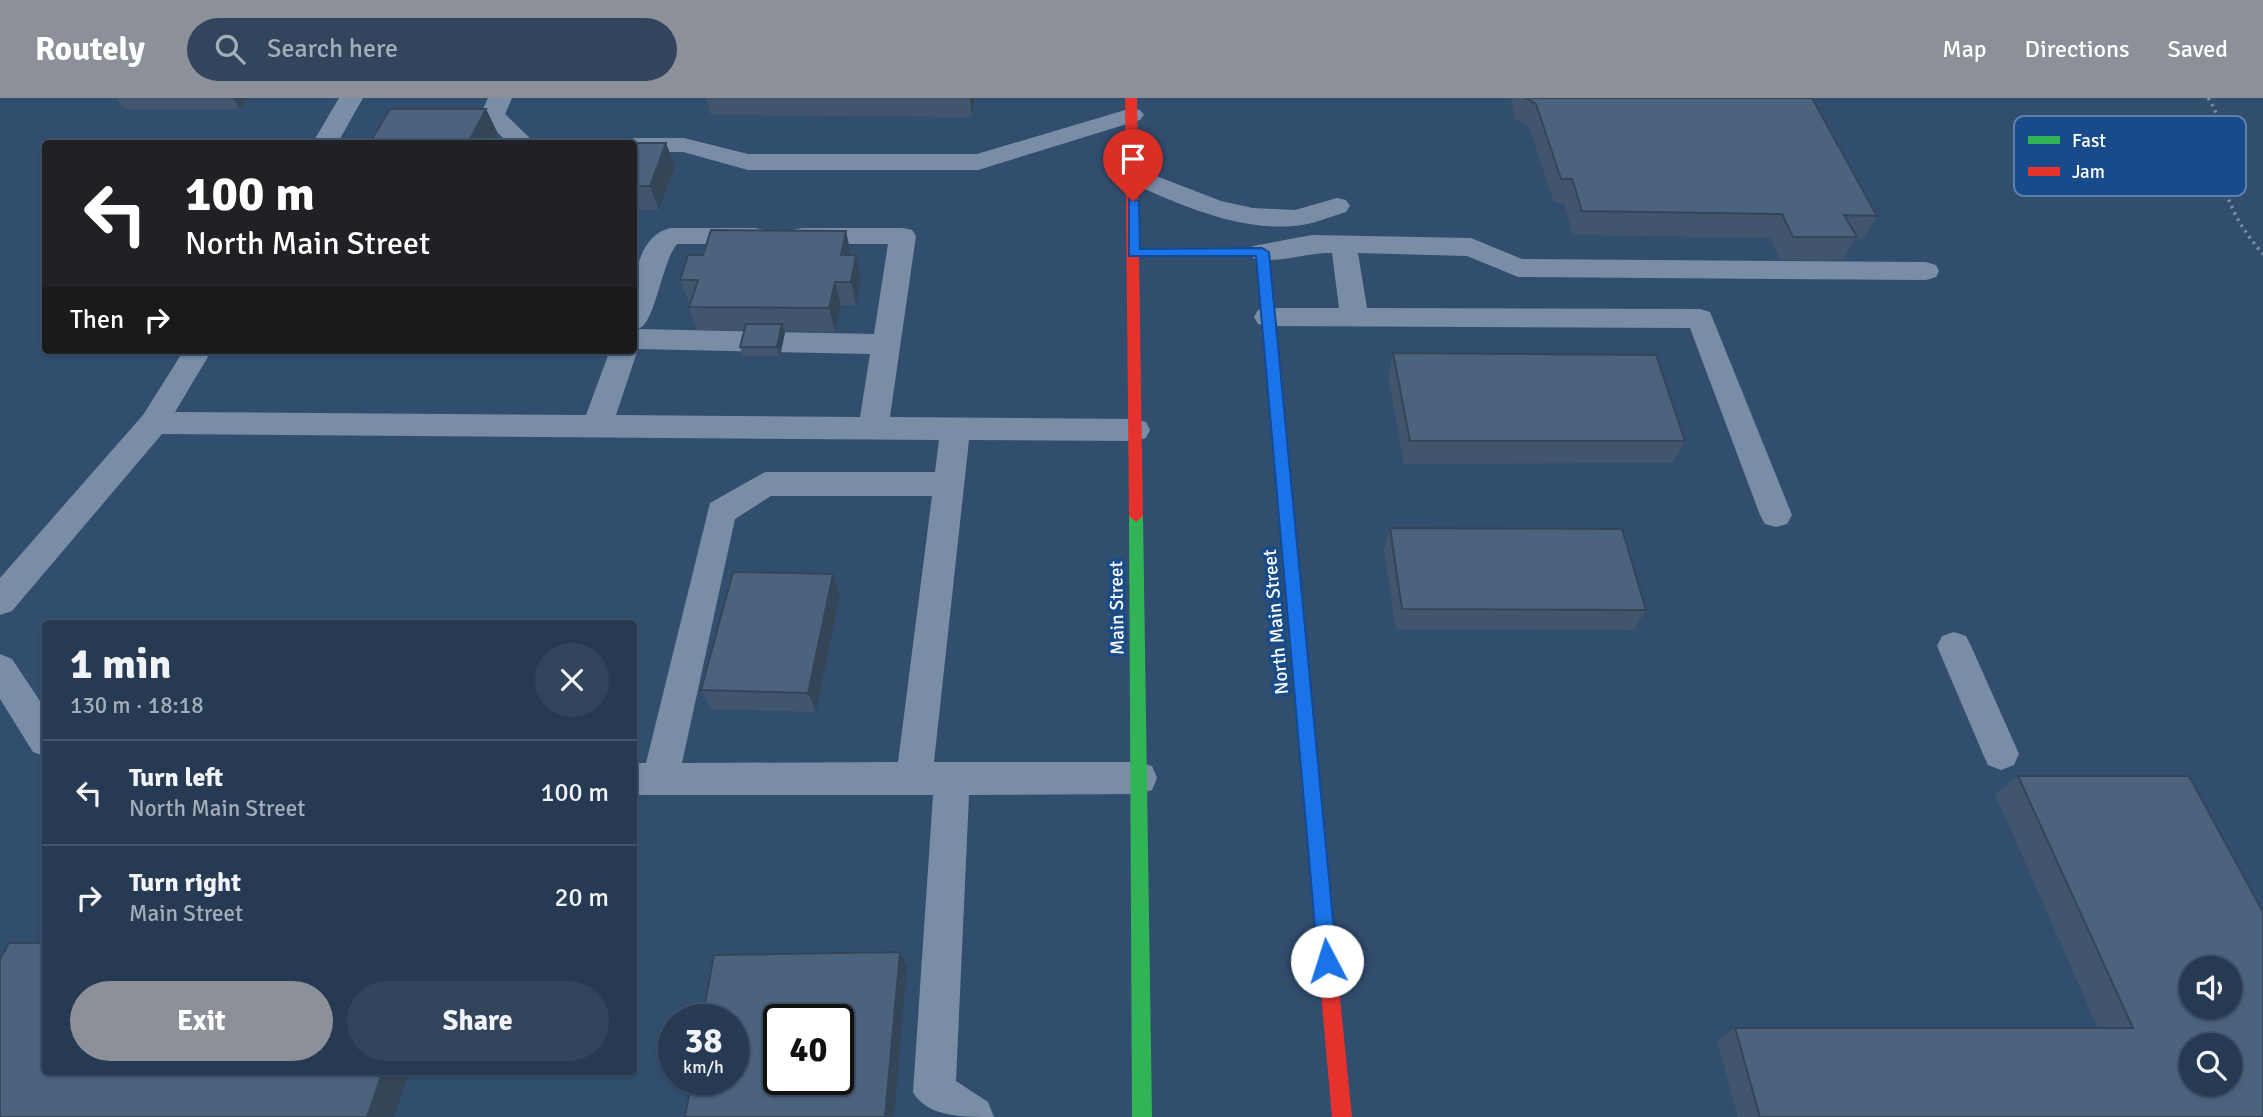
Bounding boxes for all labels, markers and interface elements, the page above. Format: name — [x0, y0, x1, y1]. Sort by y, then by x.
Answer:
search box — [187, 18, 677, 81]
text: Routely — [35, 29, 145, 70]
icon: search — [211, 30, 249, 68]
text: Search here — [267, 33, 398, 65]
text: Map — [1942, 34, 1987, 64]
text: Directions — [2025, 34, 2130, 64]
text: Saved — [2168, 34, 2228, 64]
legend — [2014, 116, 2246, 196]
pin — [1103, 129, 1163, 201]
text: Fast — [2072, 129, 2106, 153]
icon: arrive — [1114, 140, 1152, 178]
text: Jam — [2072, 160, 2105, 184]
text: 100 m — [185, 164, 315, 224]
icon: left — [70, 168, 161, 259]
text: North Main Street — [185, 224, 430, 263]
icon: right — [138, 301, 176, 339]
text: Then — [70, 304, 124, 336]
street label: North Main Street — [1258, 548, 1294, 695]
street label: Main Street — [1104, 560, 1130, 655]
text: 1 min — [70, 639, 171, 690]
button: close — [535, 643, 609, 717]
text: 130 m · 18:18 — [70, 691, 204, 720]
text: Turn left — [129, 762, 223, 794]
icon: left — [70, 774, 108, 812]
text: 100 m — [540, 777, 609, 809]
text: North Main Street — [129, 794, 305, 823]
text: Turn right — [129, 867, 241, 899]
icon: right — [70, 879, 108, 917]
text: 20 m — [554, 882, 609, 914]
text: Main Street — [129, 899, 243, 928]
position arrow — [1290, 924, 1364, 998]
map controls — [2179, 956, 2242, 1096]
button: sound — [2179, 956, 2242, 1019]
button: Exit — [70, 981, 333, 1061]
button: Share — [347, 981, 609, 1061]
speed limit sign: 40 — [763, 1004, 854, 1095]
text: 38 — [685, 1019, 722, 1062]
button: search — [2179, 1033, 2242, 1096]
text: km/h — [683, 1056, 724, 1078]

